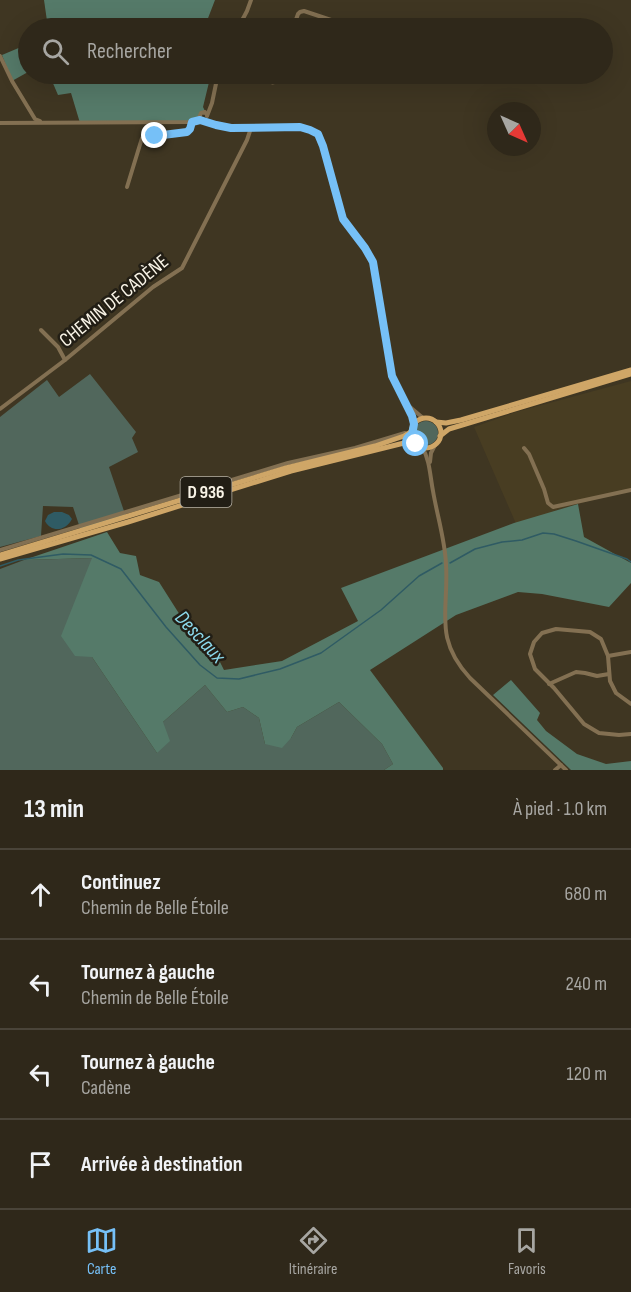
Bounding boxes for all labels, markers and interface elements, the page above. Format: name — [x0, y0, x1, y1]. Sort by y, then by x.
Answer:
search box — [18, 18, 613, 84]
icon: search — [39, 35, 72, 68]
text: Rechercher — [87, 38, 172, 65]
north arrow — [487, 102, 541, 156]
route end — [141, 122, 167, 148]
street label: CHEMIN DE CADÈNE — [55, 250, 173, 352]
route start — [402, 430, 428, 456]
road number: D 936 — [180, 477, 232, 507]
water label: Desclaux — [170, 606, 231, 669]
text: 13 min — [24, 794, 84, 825]
text: À pied · 1.0 km — [513, 797, 607, 821]
text: Continuez — [81, 869, 161, 896]
icon: ahead — [24, 878, 57, 911]
text: 680 m — [565, 882, 607, 906]
text: Chemin de Belle Étoile — [81, 896, 229, 920]
text: Tournez à gauche — [81, 959, 215, 986]
icon: left — [24, 968, 57, 1001]
text: 240 m — [566, 972, 607, 996]
text: Chemin de Belle Étoile — [81, 986, 229, 1010]
text: Tournez à gauche — [81, 1049, 215, 1076]
icon: left — [24, 1058, 57, 1091]
text: 120 m — [567, 1062, 607, 1086]
text: Cadène — [81, 1076, 131, 1100]
icon: arrive — [24, 1148, 57, 1181]
text: Arrivée à destination — [81, 1151, 243, 1178]
tab: Carte — [85, 1224, 118, 1279]
tab: Itinéraire — [289, 1224, 337, 1279]
tab: Favoris — [508, 1224, 546, 1279]

